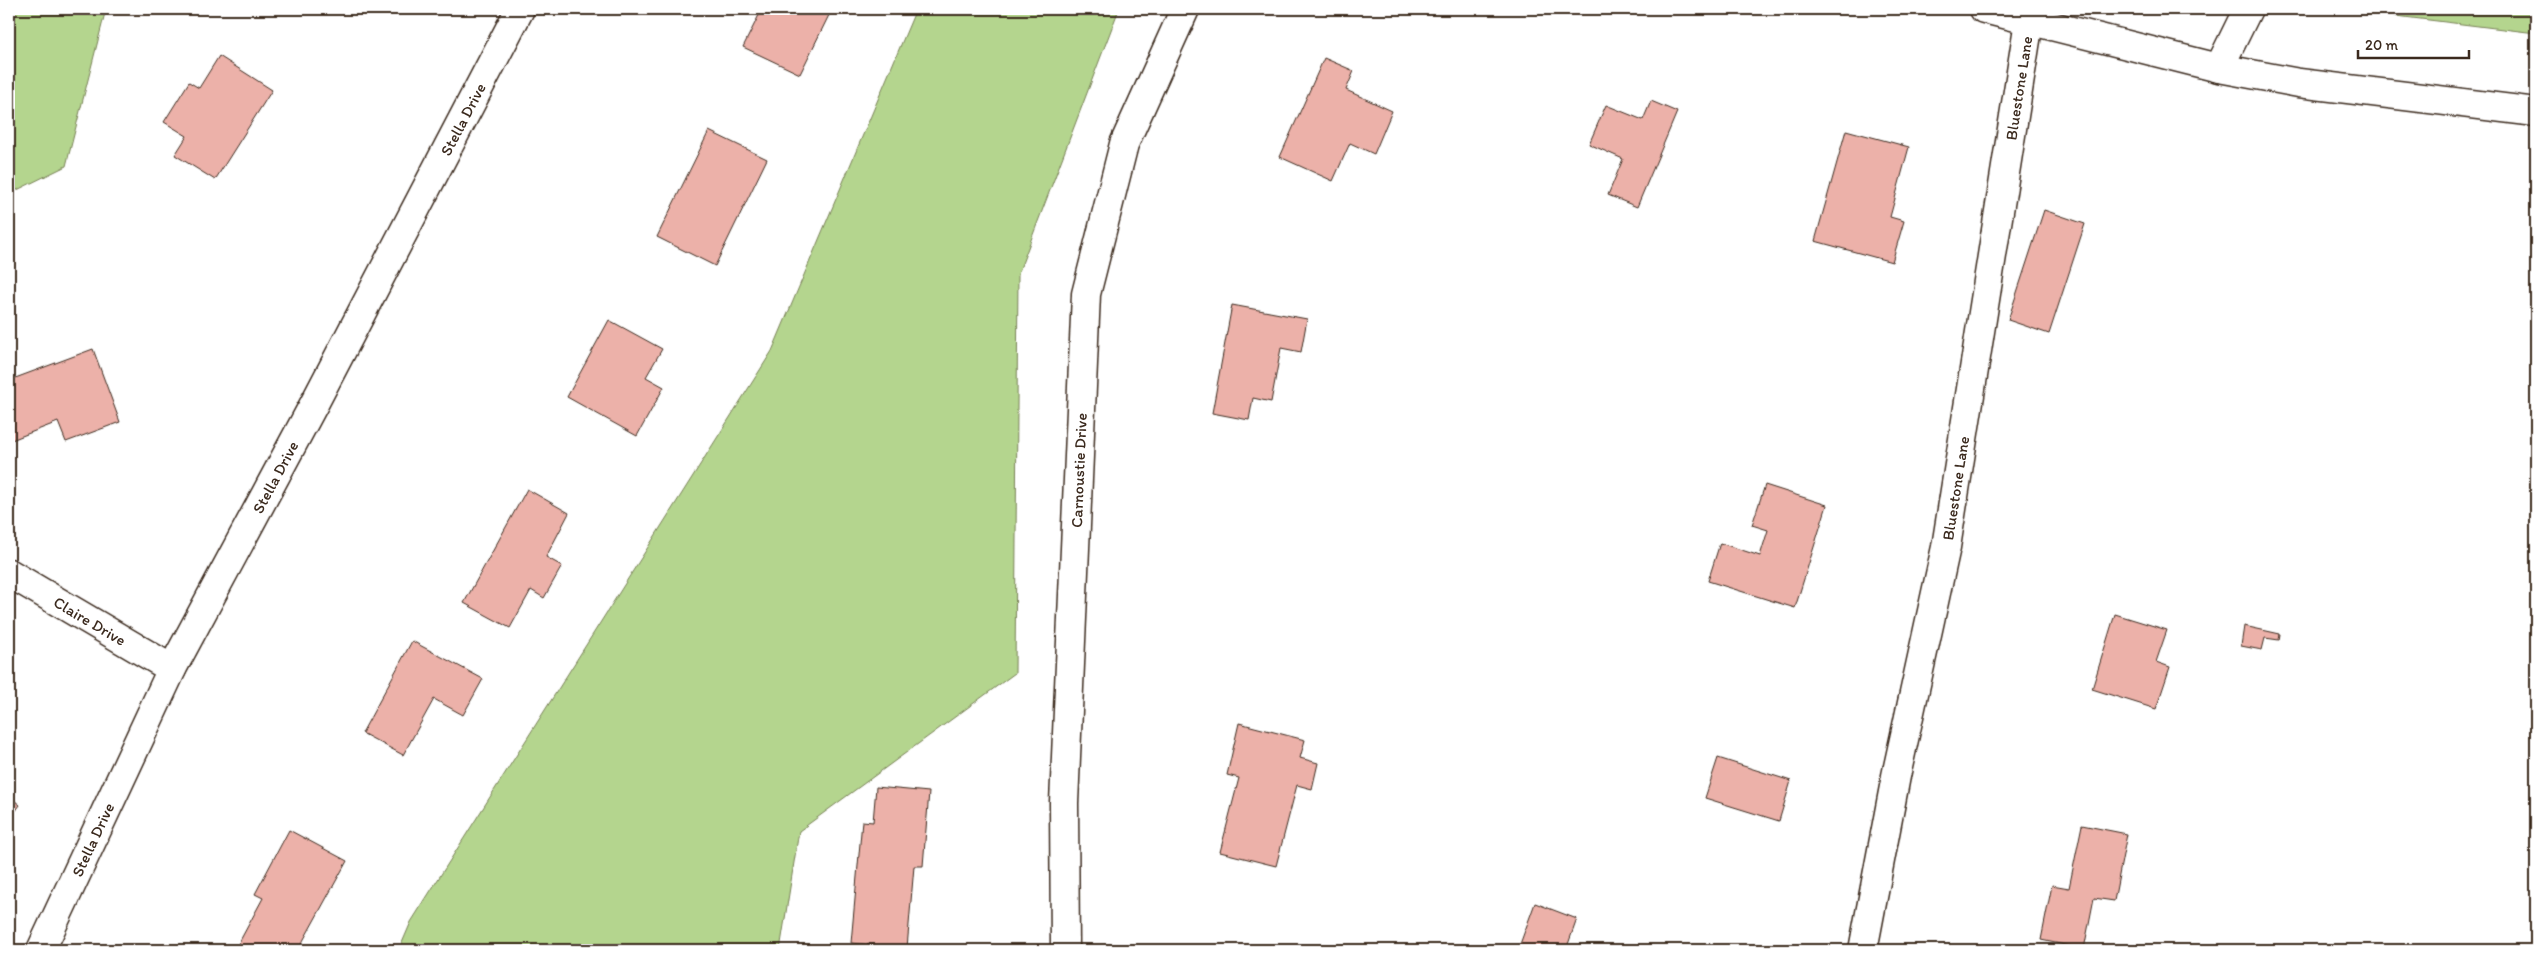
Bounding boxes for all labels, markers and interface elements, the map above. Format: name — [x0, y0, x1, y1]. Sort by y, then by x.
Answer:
scale bar — [2358, 28, 2469, 60]
street label: Bluestone Lane — [2001, 34, 2036, 142]
text: 20 m — [2365, 36, 2399, 54]
street label: Stella Drive — [436, 80, 489, 159]
street label: Carnoustie Drive — [1066, 412, 1090, 528]
street label: Bluestone Lane — [1938, 435, 1973, 542]
street label: Stella Drive — [248, 437, 302, 516]
street label: Claire Drive — [50, 592, 130, 649]
street label: Stella Drive — [67, 799, 118, 879]

